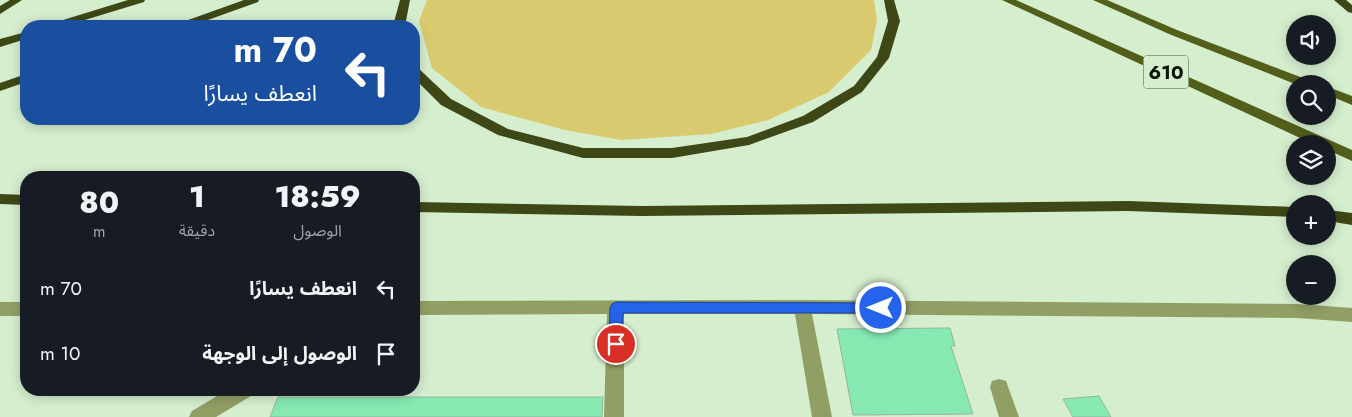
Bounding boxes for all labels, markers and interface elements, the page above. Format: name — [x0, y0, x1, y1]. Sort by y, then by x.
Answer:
map controls — [1286, 15, 1336, 305]
button: sound — [1286, 15, 1336, 65]
text: 70 m — [234, 25, 317, 75]
icon: left — [335, 40, 400, 105]
road number: 610 — [1144, 56, 1188, 88]
button: search — [1286, 75, 1336, 125]
text: انعطف يسارًا — [204, 77, 317, 109]
button: layers — [1286, 135, 1336, 185]
text: 1 — [189, 175, 205, 218]
text: 18:59 — [274, 175, 361, 218]
text: 80 — [79, 181, 119, 224]
button: + — [1286, 195, 1336, 245]
text: دقيقة — [179, 219, 215, 242]
text: الوصول — [293, 219, 342, 242]
text: m — [93, 220, 106, 243]
button: − — [1286, 255, 1336, 305]
text: 70 m — [40, 275, 82, 302]
text: انعطف يسارًا — [249, 275, 357, 302]
icon: left — [372, 275, 400, 303]
position arrow — [854, 281, 906, 333]
pin — [595, 323, 637, 365]
icon: arrive — [602, 330, 630, 358]
text: 10 m — [40, 340, 80, 367]
text: الوصول إلى الوجهة — [202, 340, 357, 367]
icon: arrive — [372, 340, 400, 368]

